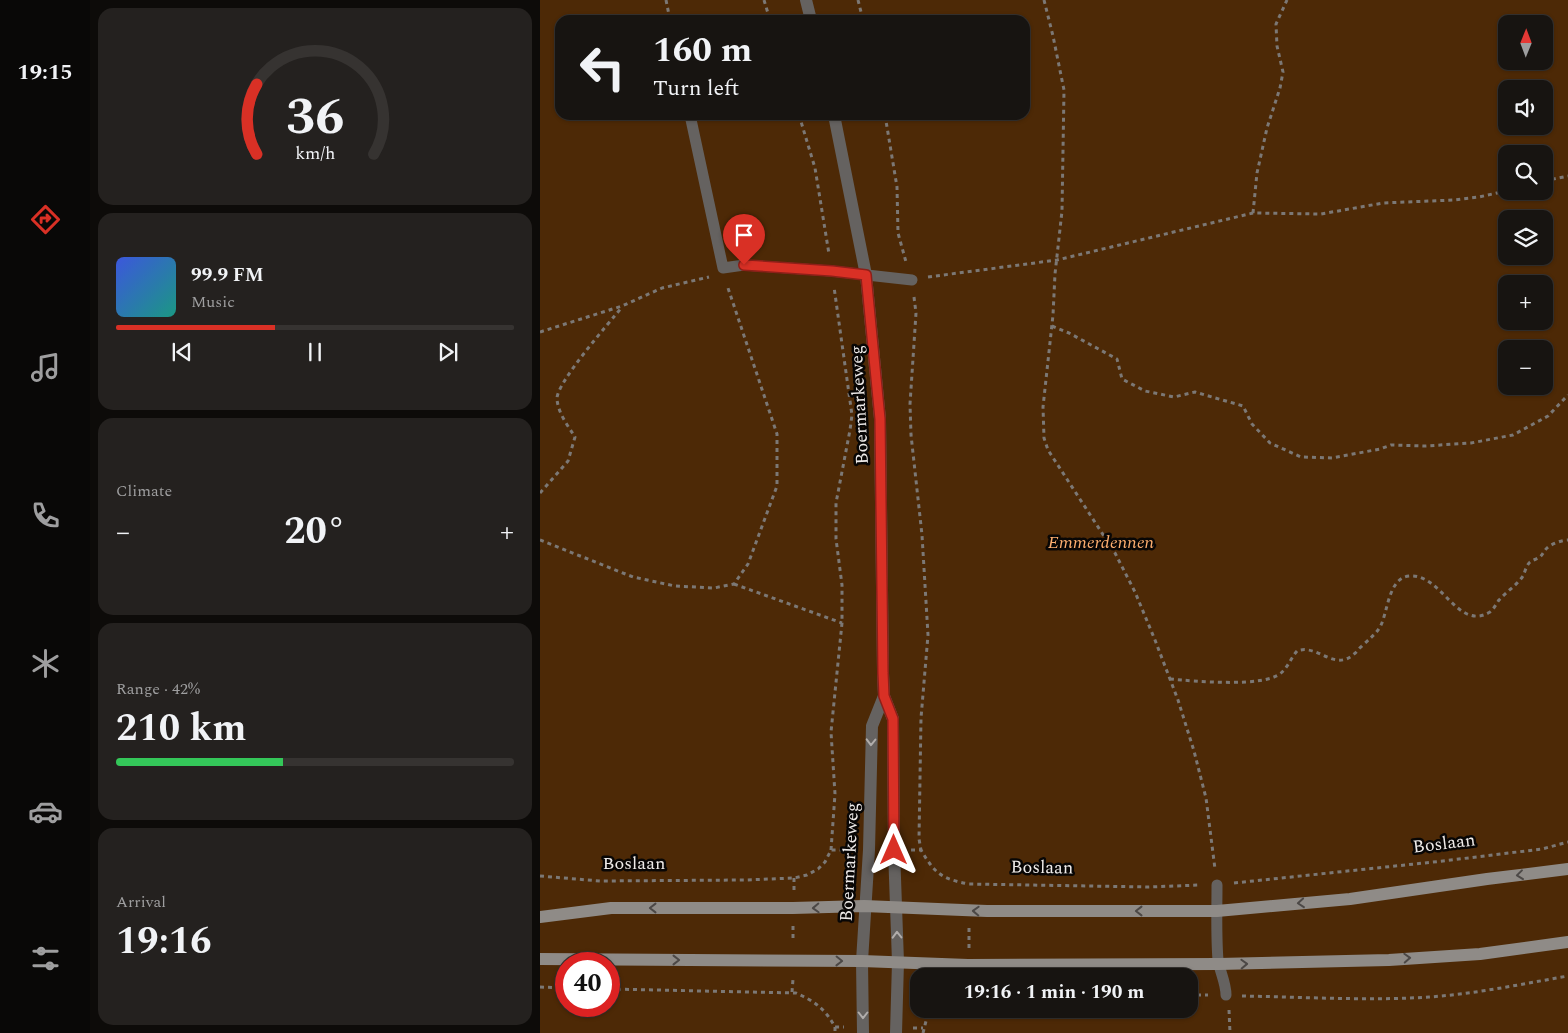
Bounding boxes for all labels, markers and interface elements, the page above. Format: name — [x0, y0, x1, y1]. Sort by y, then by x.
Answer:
north arrow — [1498, 15, 1552, 70]
map controls — [1498, 15, 1553, 395]
text: 160 m — [653, 24, 752, 77]
icon: left — [570, 35, 635, 100]
text: 19:15 — [17, 56, 73, 89]
text: Turn left — [653, 72, 739, 105]
text: 36 — [286, 78, 344, 157]
button: sound — [1498, 80, 1553, 135]
text: km/h — [295, 140, 335, 167]
button: search — [1498, 145, 1553, 200]
icon: directions — [28, 202, 63, 237]
button: layers — [1498, 210, 1553, 265]
pin — [723, 214, 765, 265]
icon: arrive — [730, 221, 758, 249]
text: 99.9 FM — [191, 261, 264, 290]
button: + — [1498, 275, 1553, 330]
text: Music — [191, 290, 235, 314]
icon: previous — [168, 338, 196, 366]
icon: pause — [301, 338, 329, 366]
icon: next — [434, 338, 462, 366]
button: − — [1498, 340, 1553, 395]
street label: Boermarkeweg — [843, 345, 876, 465]
icon: music — [28, 350, 63, 385]
text: Climate — [116, 479, 172, 503]
icon: phone — [28, 498, 63, 533]
text: 20° — [284, 503, 346, 561]
text: − — [116, 511, 130, 554]
text: + — [500, 511, 514, 554]
park label: Emmerdennen — [1048, 529, 1155, 556]
icon: climate — [28, 646, 63, 681]
text: Range · 42% — [116, 677, 200, 701]
text: 210 km — [116, 700, 247, 758]
one-way arrow — [866, 739, 877, 747]
icon: car — [28, 794, 63, 829]
street label: Boermarkeweg — [833, 802, 866, 922]
position arrow — [867, 823, 919, 875]
street label: Boslaan — [1411, 826, 1477, 861]
street label: Boslaan — [603, 850, 665, 877]
street label: Boslaan — [1010, 853, 1074, 882]
one-way arrow — [1515, 869, 1523, 880]
text: Arrival — [116, 890, 166, 914]
one-way arrow — [1297, 898, 1305, 909]
one-way arrow — [811, 902, 819, 913]
one-way arrow — [649, 903, 656, 913]
one-way arrow — [972, 906, 980, 916]
one-way arrow — [1135, 906, 1142, 916]
text: 19:16 — [116, 913, 211, 971]
one-way arrow — [892, 931, 903, 939]
icon: filters — [28, 941, 63, 976]
speed limit sign: 40 — [555, 952, 620, 1017]
one-way arrow — [1403, 953, 1411, 964]
one-way arrow — [672, 955, 680, 965]
one-way arrow — [835, 956, 843, 966]
one-way arrow — [1240, 958, 1248, 969]
text: 19:16 · 1 min · 190 m — [964, 978, 1144, 1007]
one-way arrow — [858, 1011, 868, 1019]

